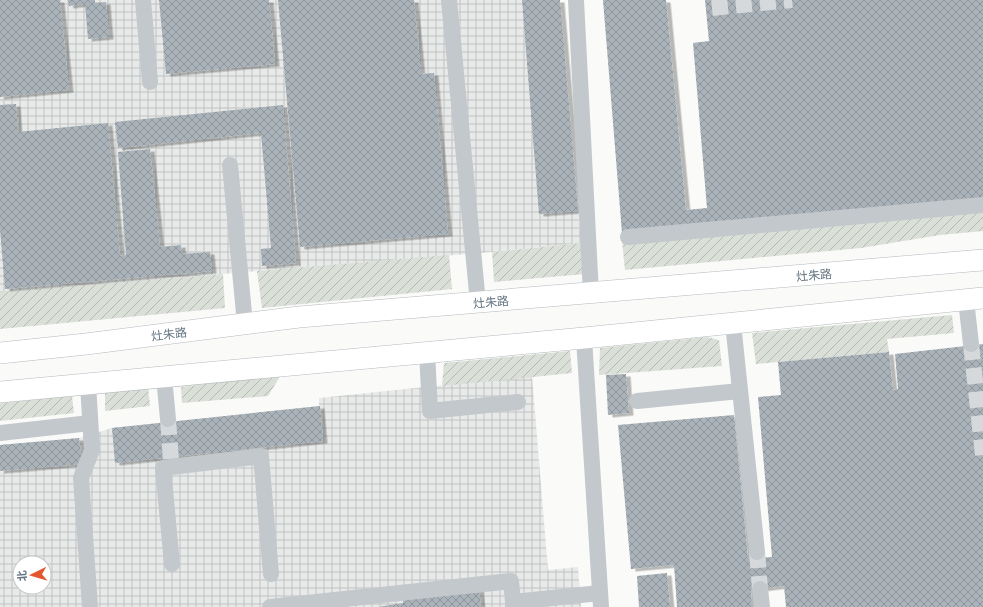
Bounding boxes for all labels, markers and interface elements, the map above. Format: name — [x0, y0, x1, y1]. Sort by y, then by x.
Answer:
street label: 灶朱路 — [795, 266, 833, 284]
street label: 灶朱路 — [472, 293, 510, 311]
street label: 灶朱路 — [150, 324, 188, 344]
north arrow — [12, 555, 52, 595]
text: 北 — [15, 570, 29, 582]

